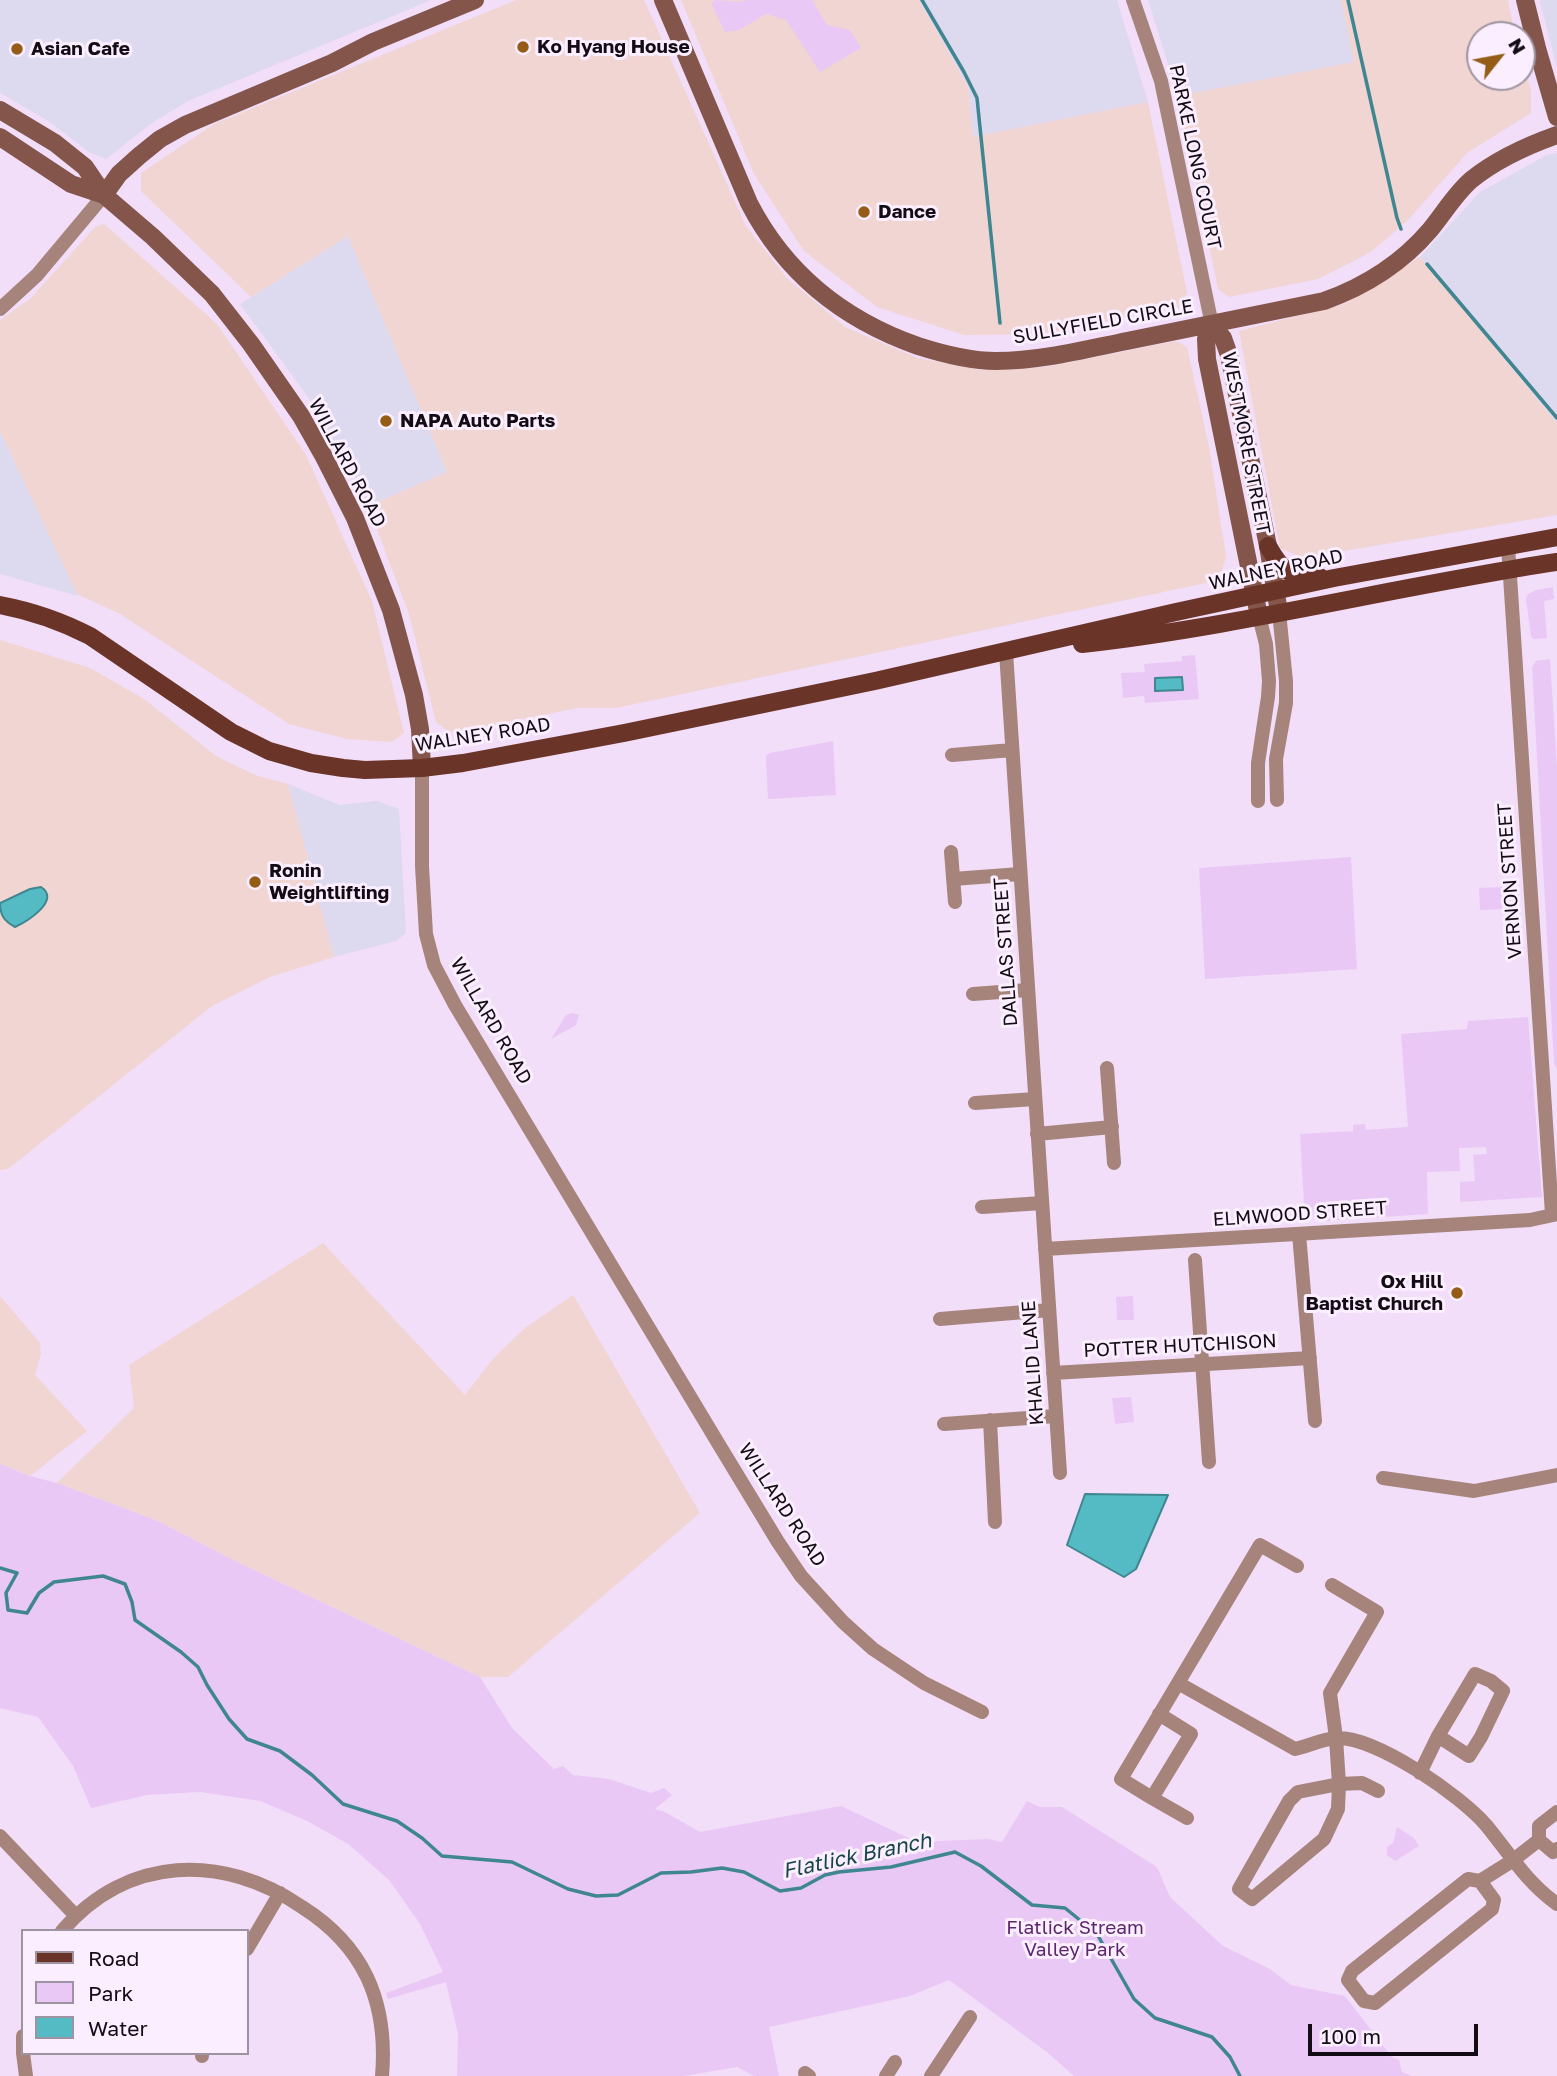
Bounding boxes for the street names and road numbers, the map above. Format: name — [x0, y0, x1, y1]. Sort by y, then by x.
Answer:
street label: PARKE LONG COURT — [1164, 63, 1226, 251]
street label: SULLYFIELD CIRCLE — [1011, 295, 1195, 349]
street label: WESTMORE STREET — [1217, 350, 1275, 536]
street label: WILLARD ROAD — [303, 395, 391, 531]
street label: WALNEY ROAD — [1207, 545, 1345, 595]
street label: WALNEY ROAD — [414, 713, 552, 757]
street label: VERNON STREET — [1493, 802, 1527, 960]
street label: DALLAS STREET — [989, 877, 1023, 1027]
street label: WILLARD ROAD — [445, 953, 537, 1089]
street label: ELMWOOD STREET — [1212, 1197, 1388, 1231]
street label: KHALID LANE — [1017, 1300, 1049, 1426]
street label: POTTER HUTCHISON — [1083, 1330, 1277, 1362]
street label: WILLARD ROAD — [734, 1439, 830, 1571]

